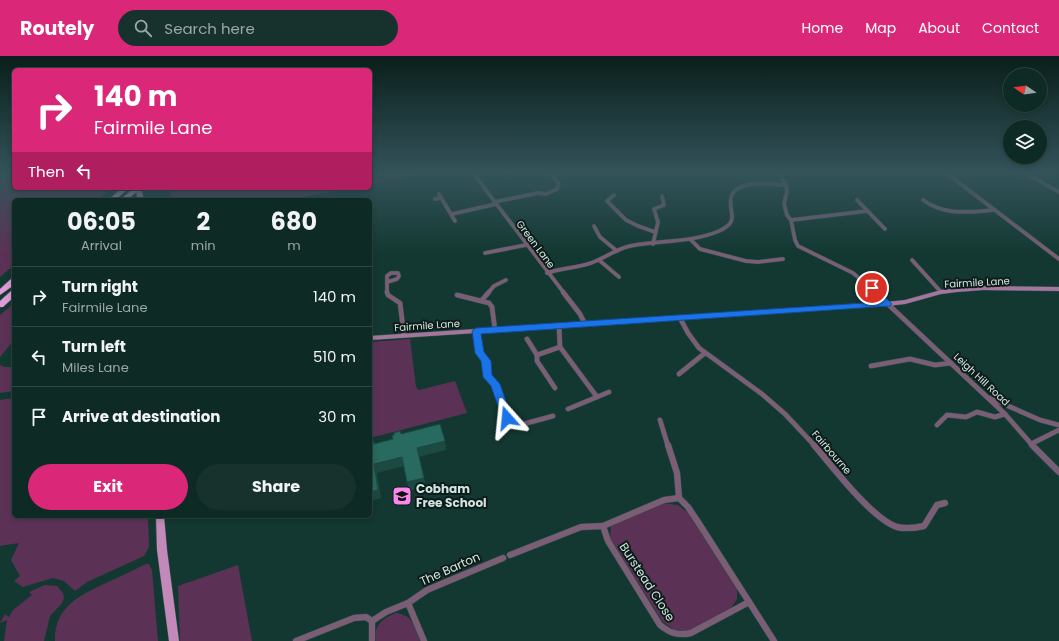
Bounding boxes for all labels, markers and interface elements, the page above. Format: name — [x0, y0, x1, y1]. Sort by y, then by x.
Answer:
search box — [118, 10, 398, 46]
text: Routely — [20, 15, 94, 42]
icon: search — [132, 17, 154, 39]
text: Search here — [164, 18, 255, 39]
text: Home — [801, 18, 843, 38]
text: Map — [865, 18, 896, 38]
text: About — [918, 18, 960, 38]
text: Contact — [982, 18, 1039, 38]
north arrow — [1003, 68, 1047, 112]
map controls — [1003, 68, 1047, 164]
text: 140 m — [94, 77, 177, 116]
icon: right — [28, 84, 80, 136]
text: Fairmile Lane — [94, 115, 212, 140]
button: layers — [1003, 120, 1047, 164]
icon: left — [73, 160, 95, 182]
text: Then — [28, 161, 65, 182]
text: 06:05 — [67, 205, 136, 238]
text: 2 — [196, 205, 210, 238]
text: 680 — [271, 205, 317, 238]
street label: Green Lane — [513, 217, 559, 271]
text: Arrival — [81, 236, 122, 255]
text: min — [191, 236, 216, 255]
text: m — [287, 236, 301, 255]
pin — [855, 271, 889, 305]
street label: Fairmile Lane — [944, 273, 1010, 292]
text: Turn right — [62, 276, 138, 297]
icon: arrive — [861, 277, 883, 299]
icon: right — [28, 286, 50, 308]
text: 140 m — [313, 286, 356, 307]
text: Fairmile Lane — [62, 298, 148, 317]
street label: Fairmile Lane — [394, 316, 460, 335]
text: Turn left — [62, 336, 126, 357]
icon: left — [28, 346, 50, 368]
text: 510 m — [313, 346, 356, 367]
street label: Leigh Hill Road — [950, 349, 1013, 409]
text: Miles Lane — [62, 358, 129, 377]
position arrow — [486, 397, 528, 439]
icon: arrive — [28, 406, 50, 428]
text: Arrive at destination — [62, 406, 220, 427]
text: 30 m — [318, 406, 356, 427]
street label: Fairbourne — [808, 427, 855, 478]
button: Exit — [28, 464, 188, 510]
button: Share — [196, 464, 356, 510]
place label: Cobham Free School — [416, 480, 487, 511]
school or university icon: Cobham Free School — [391, 485, 413, 507]
street label: Burstead Close — [616, 539, 679, 624]
street label: The Barton — [417, 548, 483, 589]

